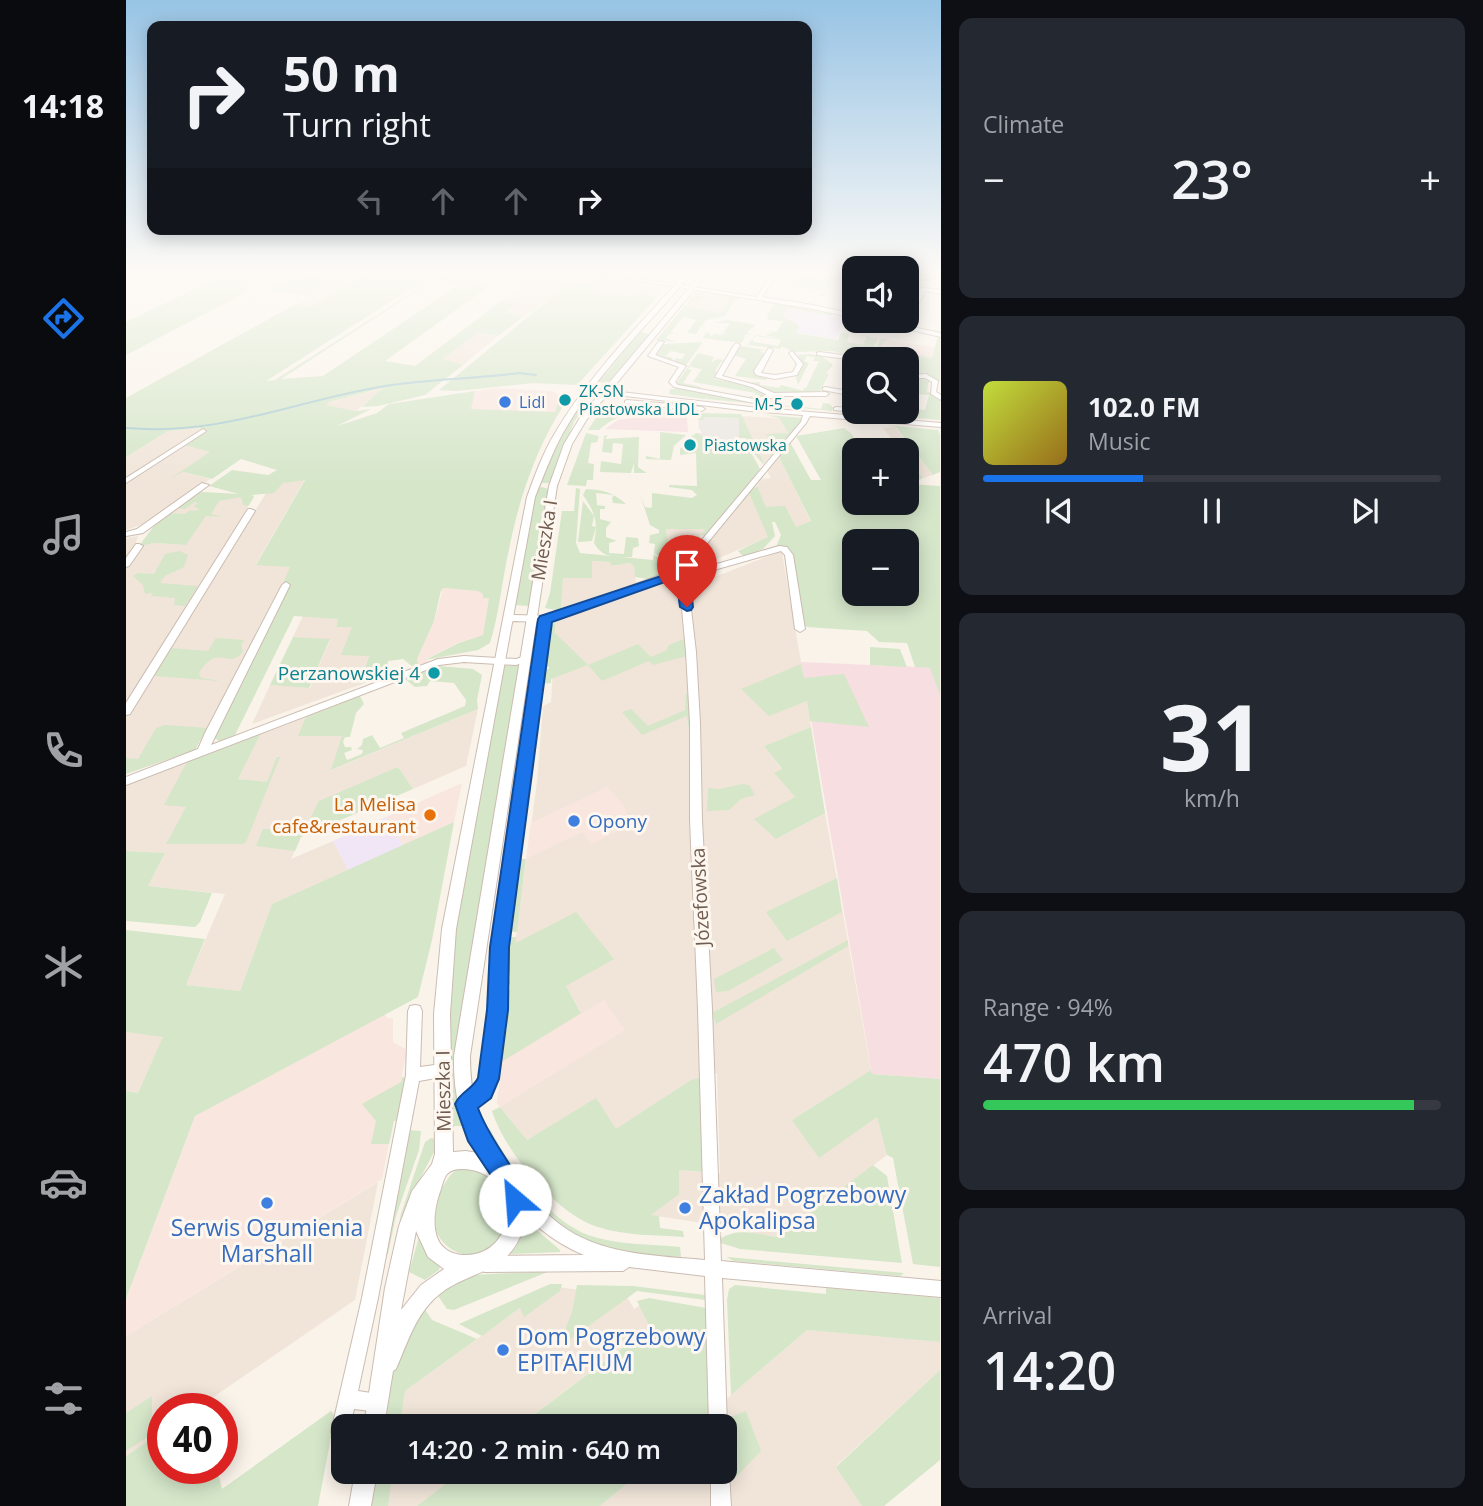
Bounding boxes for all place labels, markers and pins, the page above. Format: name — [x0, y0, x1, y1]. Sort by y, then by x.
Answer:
place label: ZK-SN Piastowska LIDL — [579, 380, 699, 420]
place label: Lidl — [519, 391, 545, 413]
marker: ZK-SN Piastowska LIDL — [557, 392, 573, 408]
place label: M-5 — [754, 393, 783, 415]
marker: Lidl — [497, 394, 513, 410]
marker: M-5 — [789, 396, 805, 412]
place label: Piastowska — [704, 434, 787, 456]
marker: Piastowska — [682, 437, 698, 453]
pin — [657, 535, 717, 607]
place label: Perzanowskiej 4 — [278, 660, 420, 686]
marker: Perzanowskiej 4 — [426, 665, 442, 681]
place label: La Melisa cafe&restaurant — [272, 791, 416, 839]
marker: La Melisa cafe&restaurant — [422, 807, 438, 823]
place label: Opony — [588, 808, 647, 834]
marker: Opony — [566, 813, 582, 829]
place label: Zakład Pogrzebowy Apokalipsa — [699, 1178, 907, 1236]
marker: Serwis Ogumienia Marshall — [259, 1195, 275, 1211]
marker: Zakład Pogrzebowy Apokalipsa — [677, 1200, 693, 1216]
place label: Serwis Ogumienia Marshall — [171, 1211, 363, 1269]
place label: Dom Pogrzebowy EPITAFIUM — [517, 1320, 706, 1378]
marker: Dom Pogrzebowy EPITAFIUM — [495, 1342, 511, 1358]

